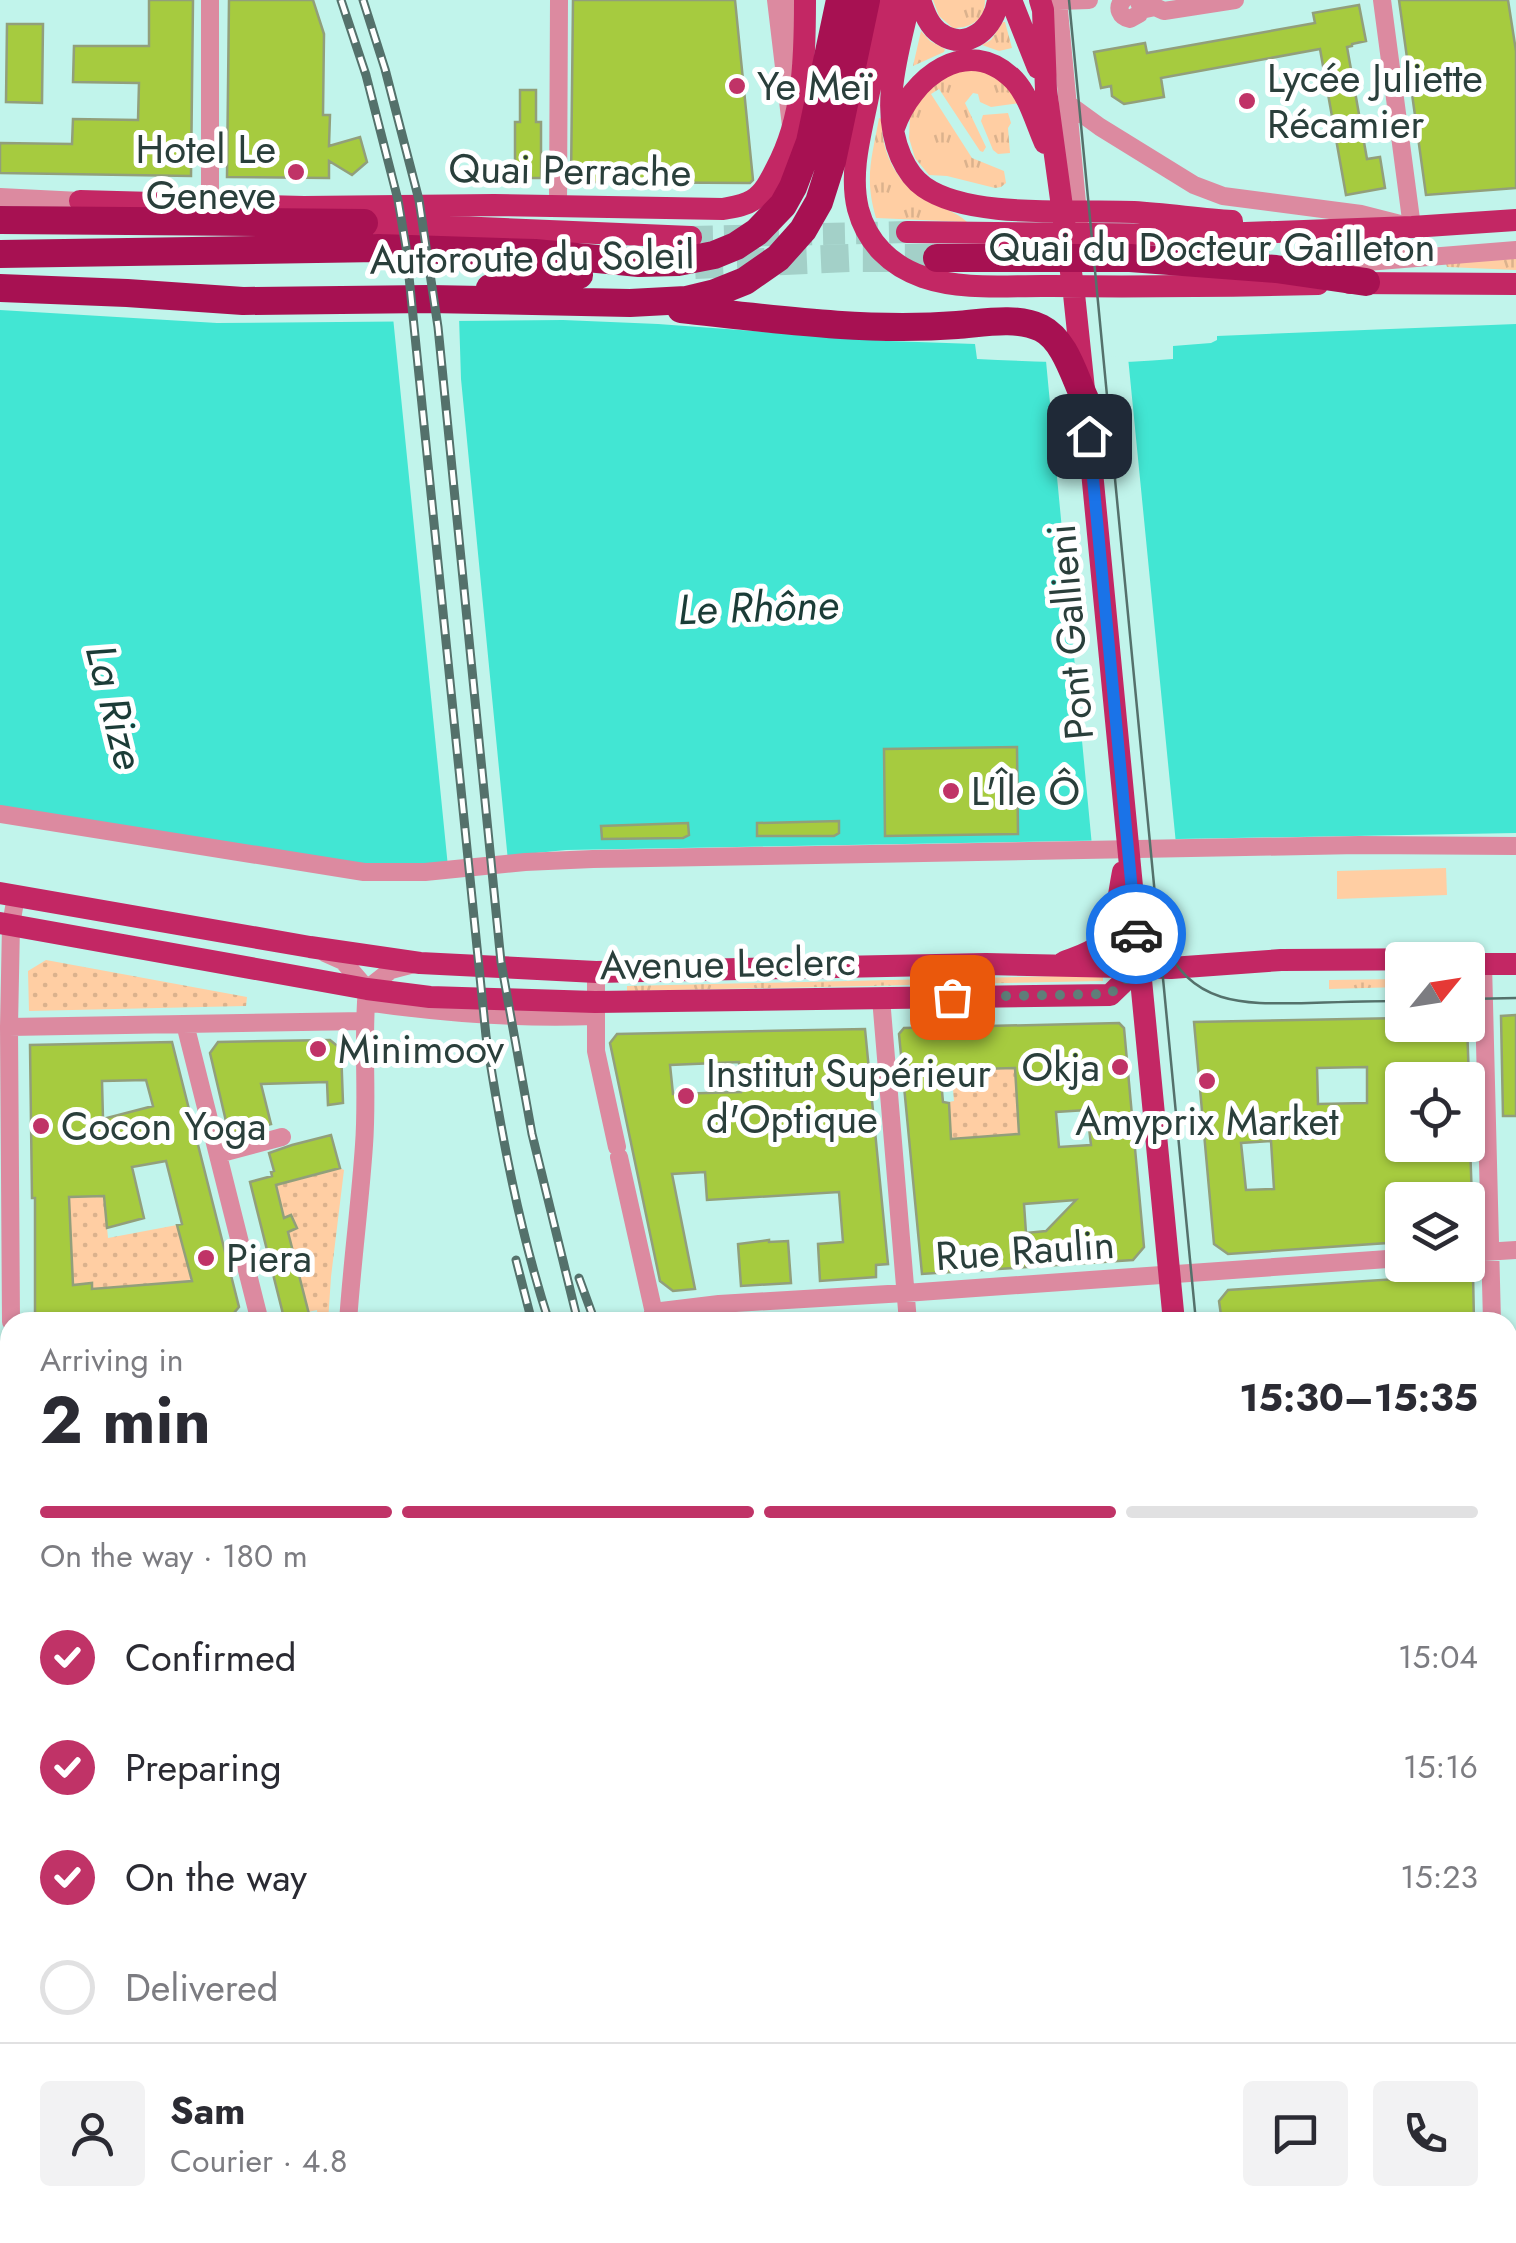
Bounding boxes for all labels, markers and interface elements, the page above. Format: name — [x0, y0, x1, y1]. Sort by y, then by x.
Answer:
place label: Lycée Juliette Récamier — [1267, 49, 1483, 153]
place label: Ye Meï — [757, 57, 873, 115]
marker: Ye Meï — [726, 75, 748, 97]
marker: Lycée Juliette Récamier — [1236, 90, 1258, 112]
place label: Hotel Le Geneve — [136, 120, 276, 224]
street label: Quai Perrache — [448, 139, 692, 201]
marker: Hotel Le Geneve — [285, 161, 307, 183]
street label: Quai du Docteur Gailleton — [988, 218, 1436, 276]
street label: Autoroute du Soleil — [369, 225, 695, 289]
pin — [1047, 394, 1132, 479]
icon: home — [1062, 409, 1117, 464]
street label: Pont Gallieni — [1032, 522, 1108, 742]
water label: Le Rhône — [677, 574, 839, 640]
water label: La Rize — [70, 638, 160, 776]
place label: L'Île Ô — [971, 762, 1080, 820]
marker: L'Île Ô — [940, 780, 962, 802]
courier — [1086, 884, 1186, 984]
icon: car — [1109, 907, 1164, 962]
street label: Avenue Leclerc — [599, 932, 857, 994]
north arrow — [1385, 942, 1485, 1042]
map controls — [1385, 942, 1485, 1282]
pin — [910, 955, 995, 1040]
icon: bag — [925, 970, 980, 1025]
place label: Minimoov — [338, 1020, 504, 1078]
marker: Minimoov — [307, 1038, 329, 1060]
place label: Okja — [1022, 1038, 1100, 1096]
place label: Institut Supérieur d'Optique — [706, 1044, 991, 1148]
marker: Okja — [1109, 1056, 1131, 1078]
button: locate — [1385, 1062, 1485, 1162]
marker: Amyprix Market — [1196, 1070, 1218, 1092]
marker: Institut Supérieur d'Optique — [675, 1085, 697, 1107]
place label: Amyprix Market — [1075, 1092, 1339, 1150]
place label: Cocon Yoga — [61, 1097, 267, 1155]
marker: Cocon Yoga — [30, 1115, 52, 1137]
button: layers — [1385, 1182, 1485, 1282]
street label: Rue Raulin — [934, 1215, 1116, 1285]
place label: Piera — [226, 1229, 312, 1287]
marker: Piera — [195, 1247, 217, 1269]
text: Arriving in — [40, 1337, 184, 1383]
text: 15:30–15:35 — [1239, 1370, 1478, 1425]
text: 2 min — [40, 1373, 211, 1467]
text: On the way · 180 m — [40, 1533, 308, 1579]
icon: check — [40, 1630, 95, 1685]
text: Confirmed — [125, 1630, 296, 1685]
text: 15:04 — [1398, 1634, 1478, 1680]
icon: check — [40, 1740, 95, 1795]
text: Preparing — [125, 1740, 282, 1795]
text: 15:16 — [1403, 1744, 1478, 1790]
icon: check — [40, 1850, 95, 1905]
text: On the way — [125, 1850, 307, 1905]
text: 15:23 — [1400, 1854, 1478, 1900]
text: Delivered — [125, 1960, 278, 2015]
button: person — [40, 2081, 145, 2186]
button: chat — [1243, 2081, 1348, 2186]
button: phone — [1373, 2081, 1478, 2186]
text: Sam — [170, 2083, 245, 2138]
text: Courier · 4.8 — [170, 2138, 347, 2184]

